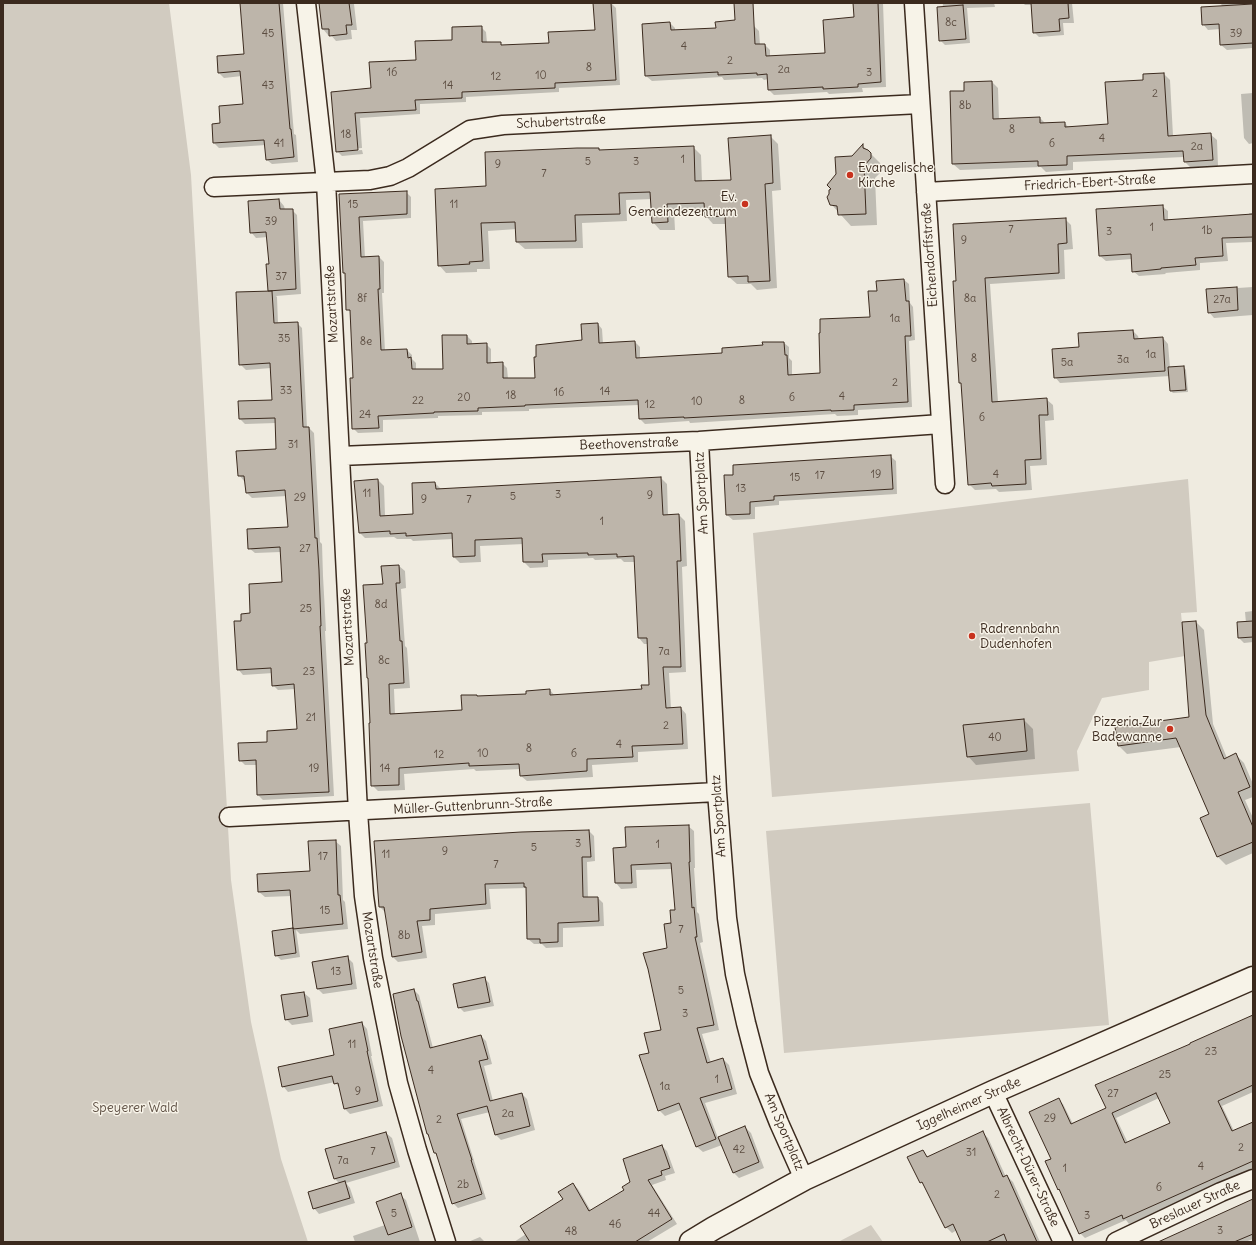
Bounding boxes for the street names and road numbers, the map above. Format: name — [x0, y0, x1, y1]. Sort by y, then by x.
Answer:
street label: Schubertstraße — [516, 112, 606, 132]
street label: Friedrich-Ebert-Straße — [1024, 172, 1156, 194]
street label: Eichendorffstraße — [919, 202, 941, 308]
street label: Mozartstraße — [322, 265, 342, 343]
street label: Beethovenstraße — [579, 434, 679, 454]
street label: Am Sportplatz — [692, 451, 712, 535]
street label: Mozartstraße — [338, 588, 358, 666]
street label: Am Sportplatz — [708, 774, 730, 858]
street label: Müller-Guttenbrunn-Straße — [393, 794, 553, 818]
street label: Mozartstraße — [358, 910, 386, 990]
street label: Iggelheimer Straße — [915, 1074, 1023, 1134]
street label: Am Sportplatz — [761, 1091, 807, 1173]
street label: Albrecht-Dürer-Straße — [993, 1105, 1063, 1229]
street label: Breslauer Straße — [1147, 1177, 1243, 1233]

